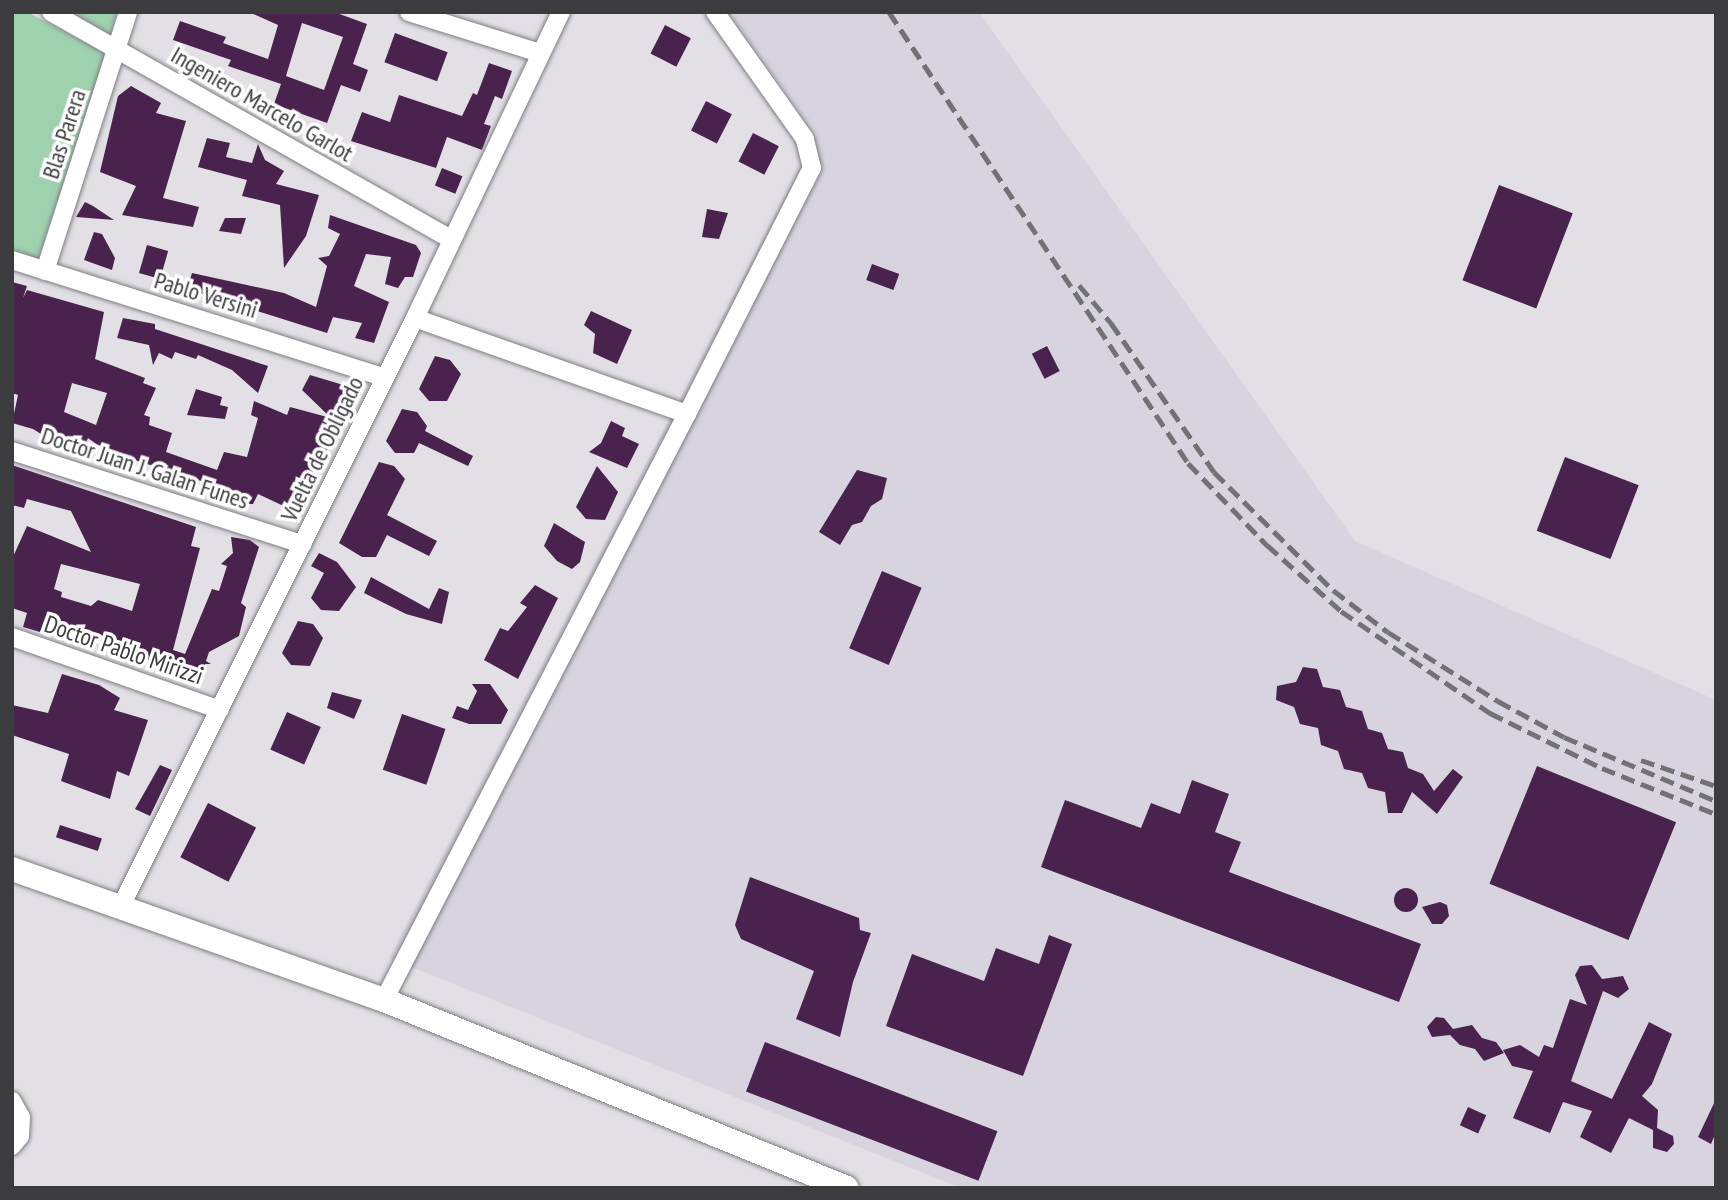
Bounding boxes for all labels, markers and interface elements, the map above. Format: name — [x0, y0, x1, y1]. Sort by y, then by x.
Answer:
street label: Ingeniero Marcelo Garlot — [166, 40, 358, 168]
street label: Blas Parera — [36, 86, 92, 182]
street label: Pablo Versini — [151, 266, 261, 324]
street label: Vuelta de Obligado — [274, 372, 370, 526]
street label: Doctor Juan J. Galan Funes — [37, 421, 253, 515]
street label: Doctor Pablo Mirizzi — [41, 609, 207, 691]

